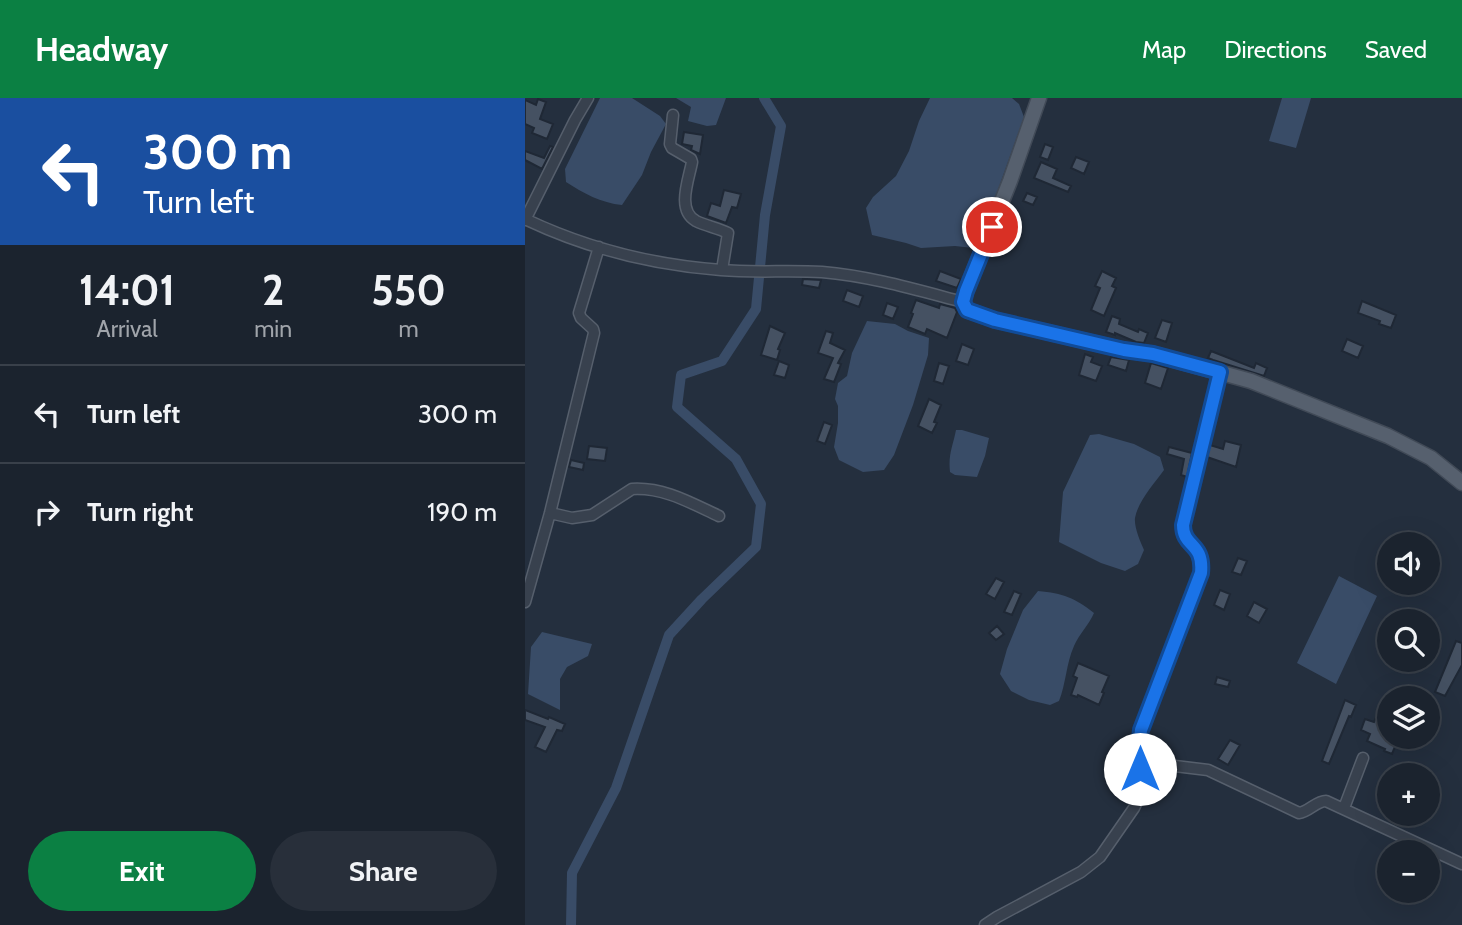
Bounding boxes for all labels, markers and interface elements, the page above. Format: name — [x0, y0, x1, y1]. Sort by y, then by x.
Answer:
text: Headway — [35, 29, 168, 69]
text: Map — [1142, 35, 1186, 64]
text: Directions — [1224, 35, 1327, 64]
text: Saved — [1365, 35, 1427, 64]
text: 300 m — [143, 122, 292, 181]
icon: left — [28, 126, 119, 217]
text: Turn left — [143, 182, 254, 221]
pin — [962, 197, 1022, 257]
icon: arrive — [973, 208, 1011, 246]
text: 14:01 — [79, 264, 175, 316]
text: 2 — [262, 264, 284, 316]
text: 550 — [371, 264, 446, 316]
text: Arrival — [96, 315, 158, 343]
text: min — [254, 315, 292, 343]
text: m — [398, 315, 419, 343]
icon: left — [28, 395, 66, 433]
text: Turn left — [87, 398, 180, 430]
text: 300 m — [418, 398, 497, 430]
icon: right — [28, 493, 66, 531]
text: Turn right — [87, 496, 193, 528]
text: 190 m — [427, 496, 497, 528]
map controls — [1377, 532, 1440, 903]
button: sound — [1377, 532, 1440, 595]
button: search — [1377, 609, 1440, 672]
button: layers — [1377, 686, 1440, 749]
position arrow — [1103, 732, 1177, 806]
button: + — [1377, 763, 1440, 826]
button: Exit — [28, 831, 256, 911]
button: Share — [270, 831, 497, 911]
button: − — [1377, 840, 1440, 903]

